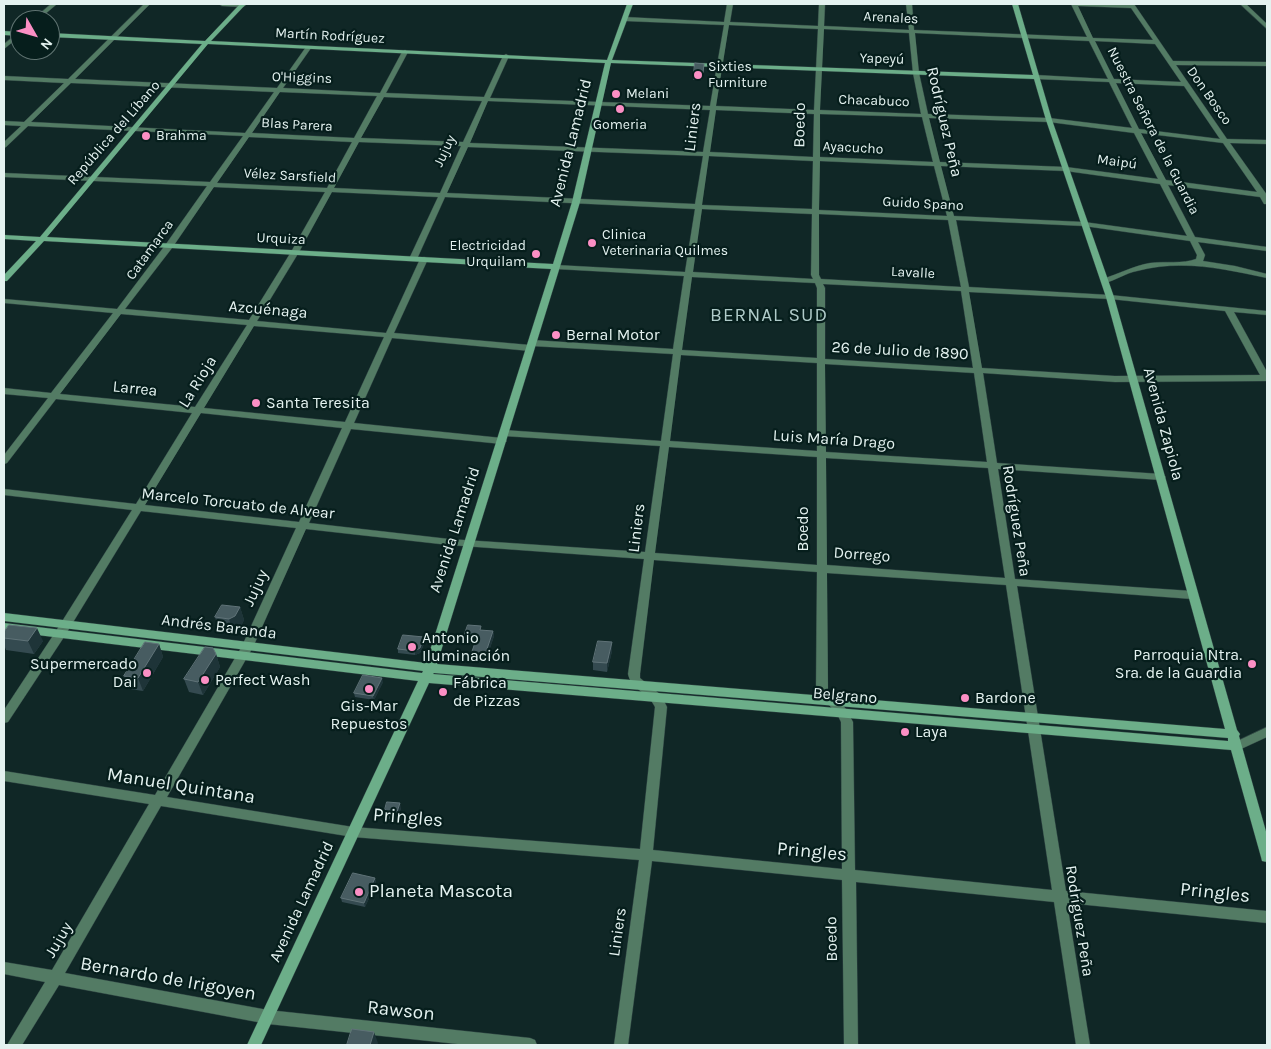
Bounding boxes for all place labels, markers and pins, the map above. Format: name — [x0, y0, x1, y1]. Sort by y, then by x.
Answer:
place label: Sixties Furniture — [708, 59, 767, 92]
marker: Sixties Furniture — [692, 69, 704, 81]
place label: Melani — [626, 86, 669, 102]
marker: Melani — [610, 88, 622, 100]
marker: Gomeria — [614, 103, 626, 115]
place label: Gomeria — [593, 117, 647, 133]
place label: Brahma — [156, 128, 207, 144]
marker: Brahma — [140, 130, 152, 142]
place label: Clinica Veterinaria Quilmes — [602, 227, 728, 260]
marker: Clinica Veterinaria Quilmes — [586, 237, 598, 249]
place label: Electricidad Urquilam — [450, 238, 526, 270]
marker: Electricidad Urquilam — [530, 248, 542, 260]
place label: Bernal Motor — [566, 325, 660, 345]
marker: Bernal Motor — [550, 329, 562, 341]
place label: Santa Teresita — [266, 393, 370, 413]
marker: Santa Teresita — [250, 397, 262, 409]
place label: Antonio Iluminación — [422, 628, 510, 666]
marker: Antonio Iluminación — [406, 641, 418, 653]
place label: Parroquia Ntra. Sra. de la Guardia — [1115, 645, 1242, 683]
place label: Supermercado Dai — [30, 654, 137, 692]
marker: Parroquia Ntra. Sra. de la Guardia — [1246, 658, 1258, 670]
marker: Supermercado Dai — [141, 667, 153, 679]
place label: Perfect Wash — [215, 670, 310, 690]
place label: Fábrica de Pizzas — [453, 673, 521, 711]
marker: Perfect Wash — [199, 674, 211, 686]
marker: Gis-Mar Repuestos — [363, 683, 375, 695]
marker: Fábrica de Pizzas — [437, 686, 449, 698]
place label: Bardone — [975, 688, 1036, 708]
marker: Bardone — [959, 692, 971, 704]
place label: Gis-Mar Repuestos — [331, 696, 407, 734]
place label: Laya — [915, 722, 948, 742]
marker: Laya — [899, 726, 911, 738]
place label: Planeta Mascota — [369, 881, 513, 903]
marker: Planeta Mascota — [353, 886, 365, 898]

